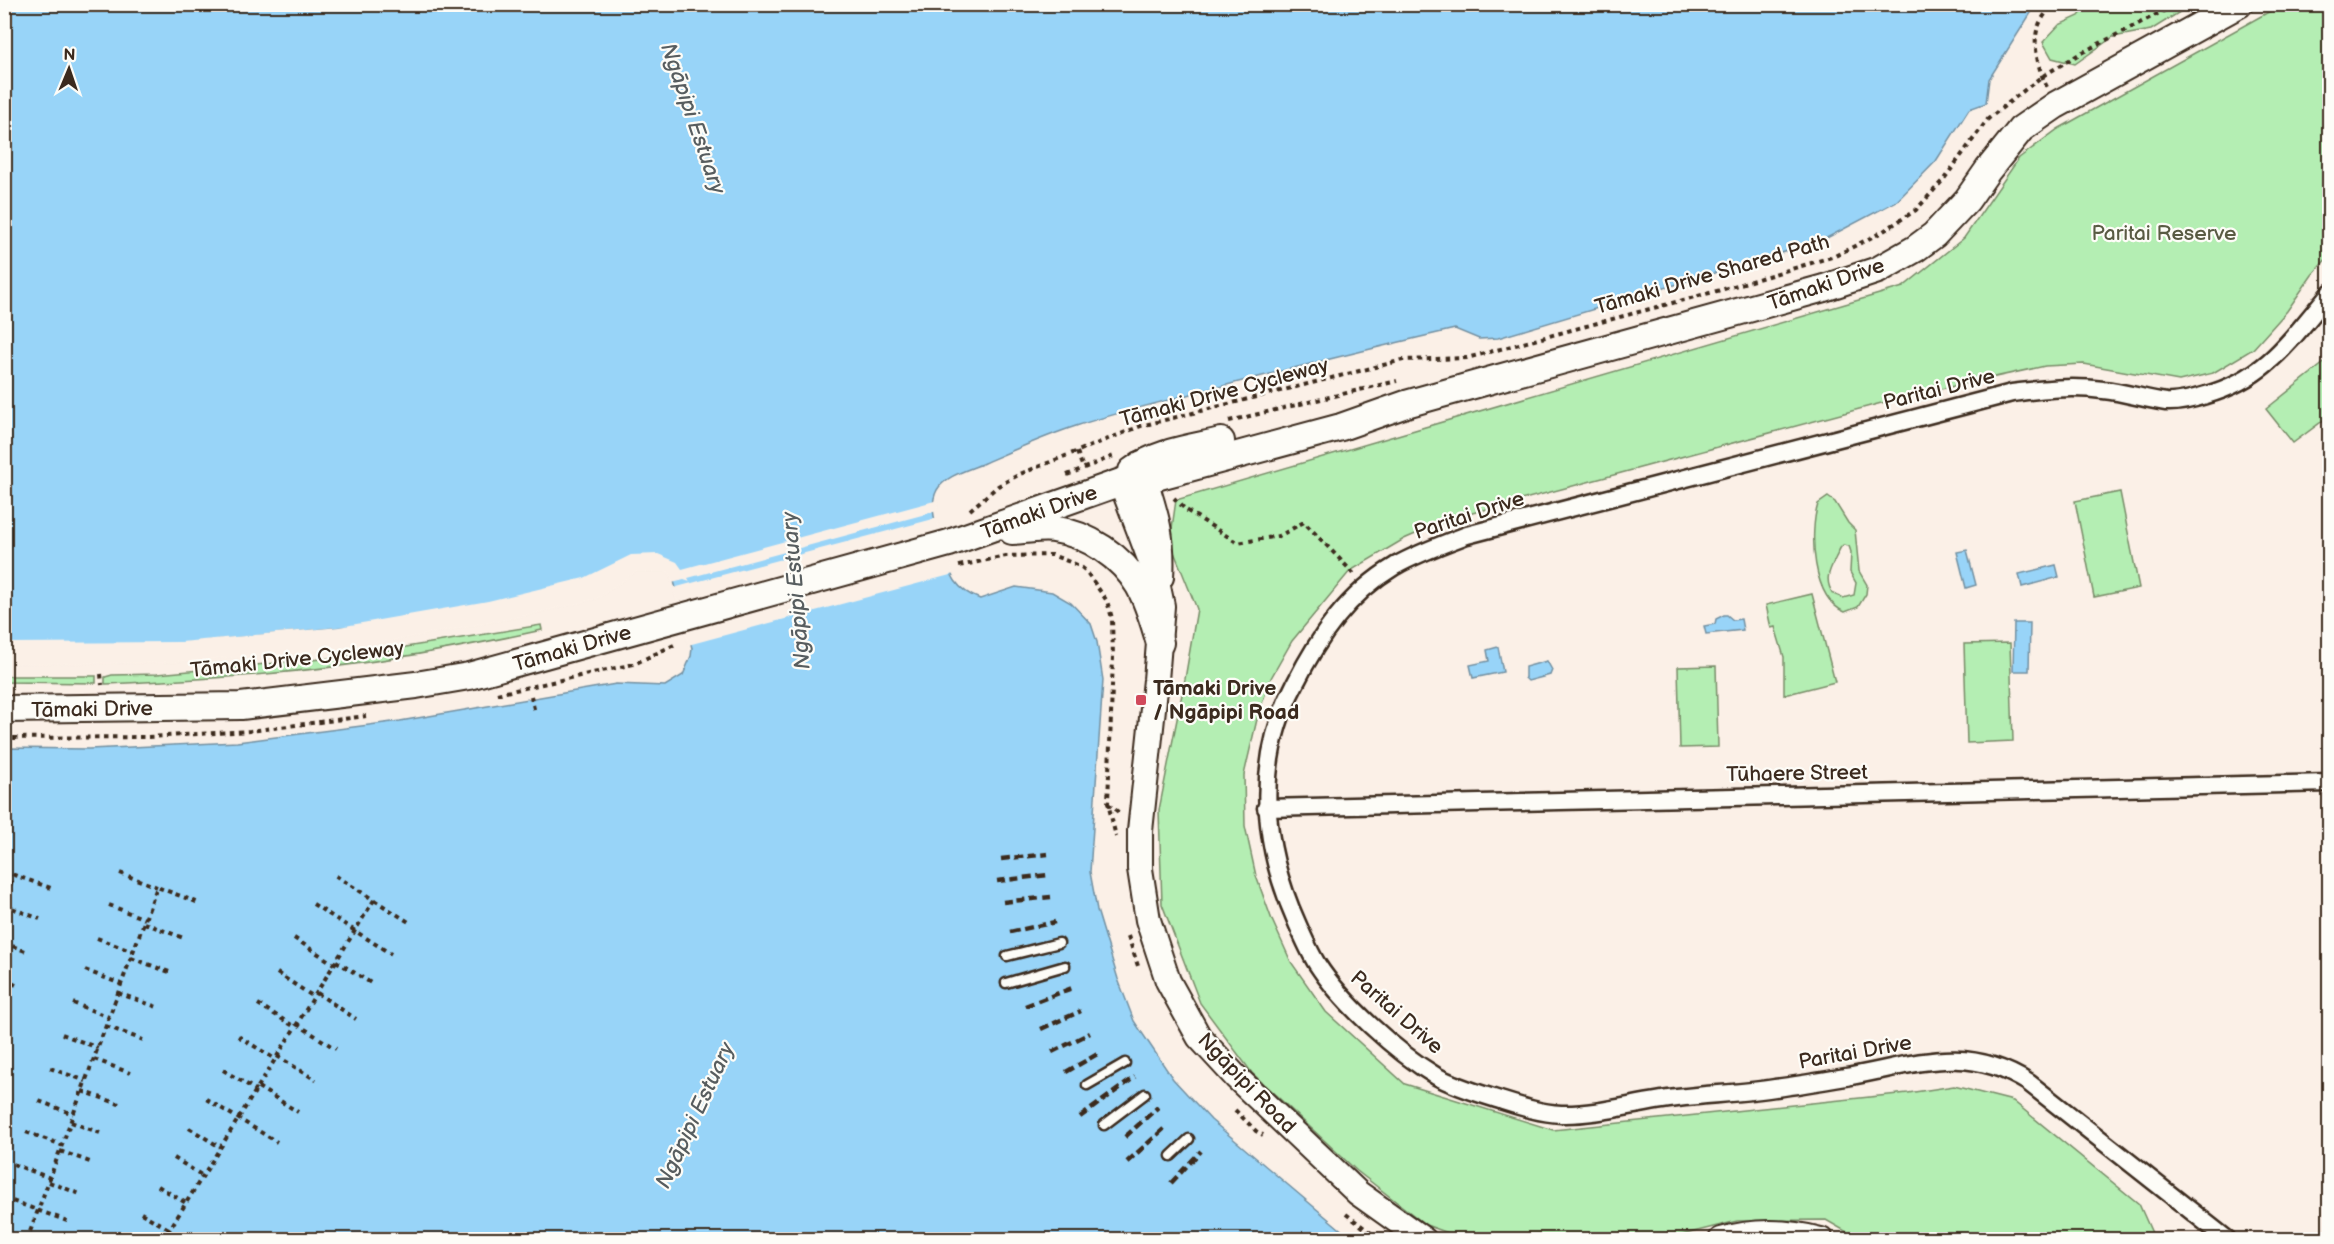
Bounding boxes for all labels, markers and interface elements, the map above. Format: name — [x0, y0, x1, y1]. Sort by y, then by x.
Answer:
north arrow — [39, 39, 99, 99]
water label: Ngāpipi Estuary — [654, 39, 731, 199]
text: N — [63, 46, 76, 65]
park label: Paritai Reserve — [2091, 221, 2237, 246]
street label: Tāmaki Drive Shared Path — [1592, 228, 1832, 320]
street label: Tāmaki Drive — [1764, 252, 1888, 316]
street label: Tāmaki Drive Cycleway — [1117, 352, 1332, 432]
street label: Paritai Drive — [1881, 364, 1998, 415]
street label: Tāmaki Drive — [978, 480, 1101, 545]
street label: Paritai Drive — [1411, 486, 1527, 545]
water label: Ngāpipi Estuary — [776, 510, 817, 671]
street label: Tāmaki Drive — [510, 620, 634, 677]
street label: Tāmaki Drive Cycleway — [189, 636, 406, 683]
place label: Tāmaki Drive / Ngāpipi Road — [1153, 676, 1299, 725]
marker: Tāmaki Drive / Ngāpipi Road — [1134, 693, 1148, 707]
street label: Tāmaki Drive — [31, 696, 153, 723]
street label: Tūhaere Street — [1726, 760, 1869, 787]
street label: Paritai Drive — [1345, 965, 1448, 1059]
street label: Ngāpipi Road — [1192, 1028, 1301, 1139]
street label: Paritai Drive — [1797, 1030, 1914, 1075]
water label: Ngāpipi Estuary — [650, 1037, 741, 1193]

